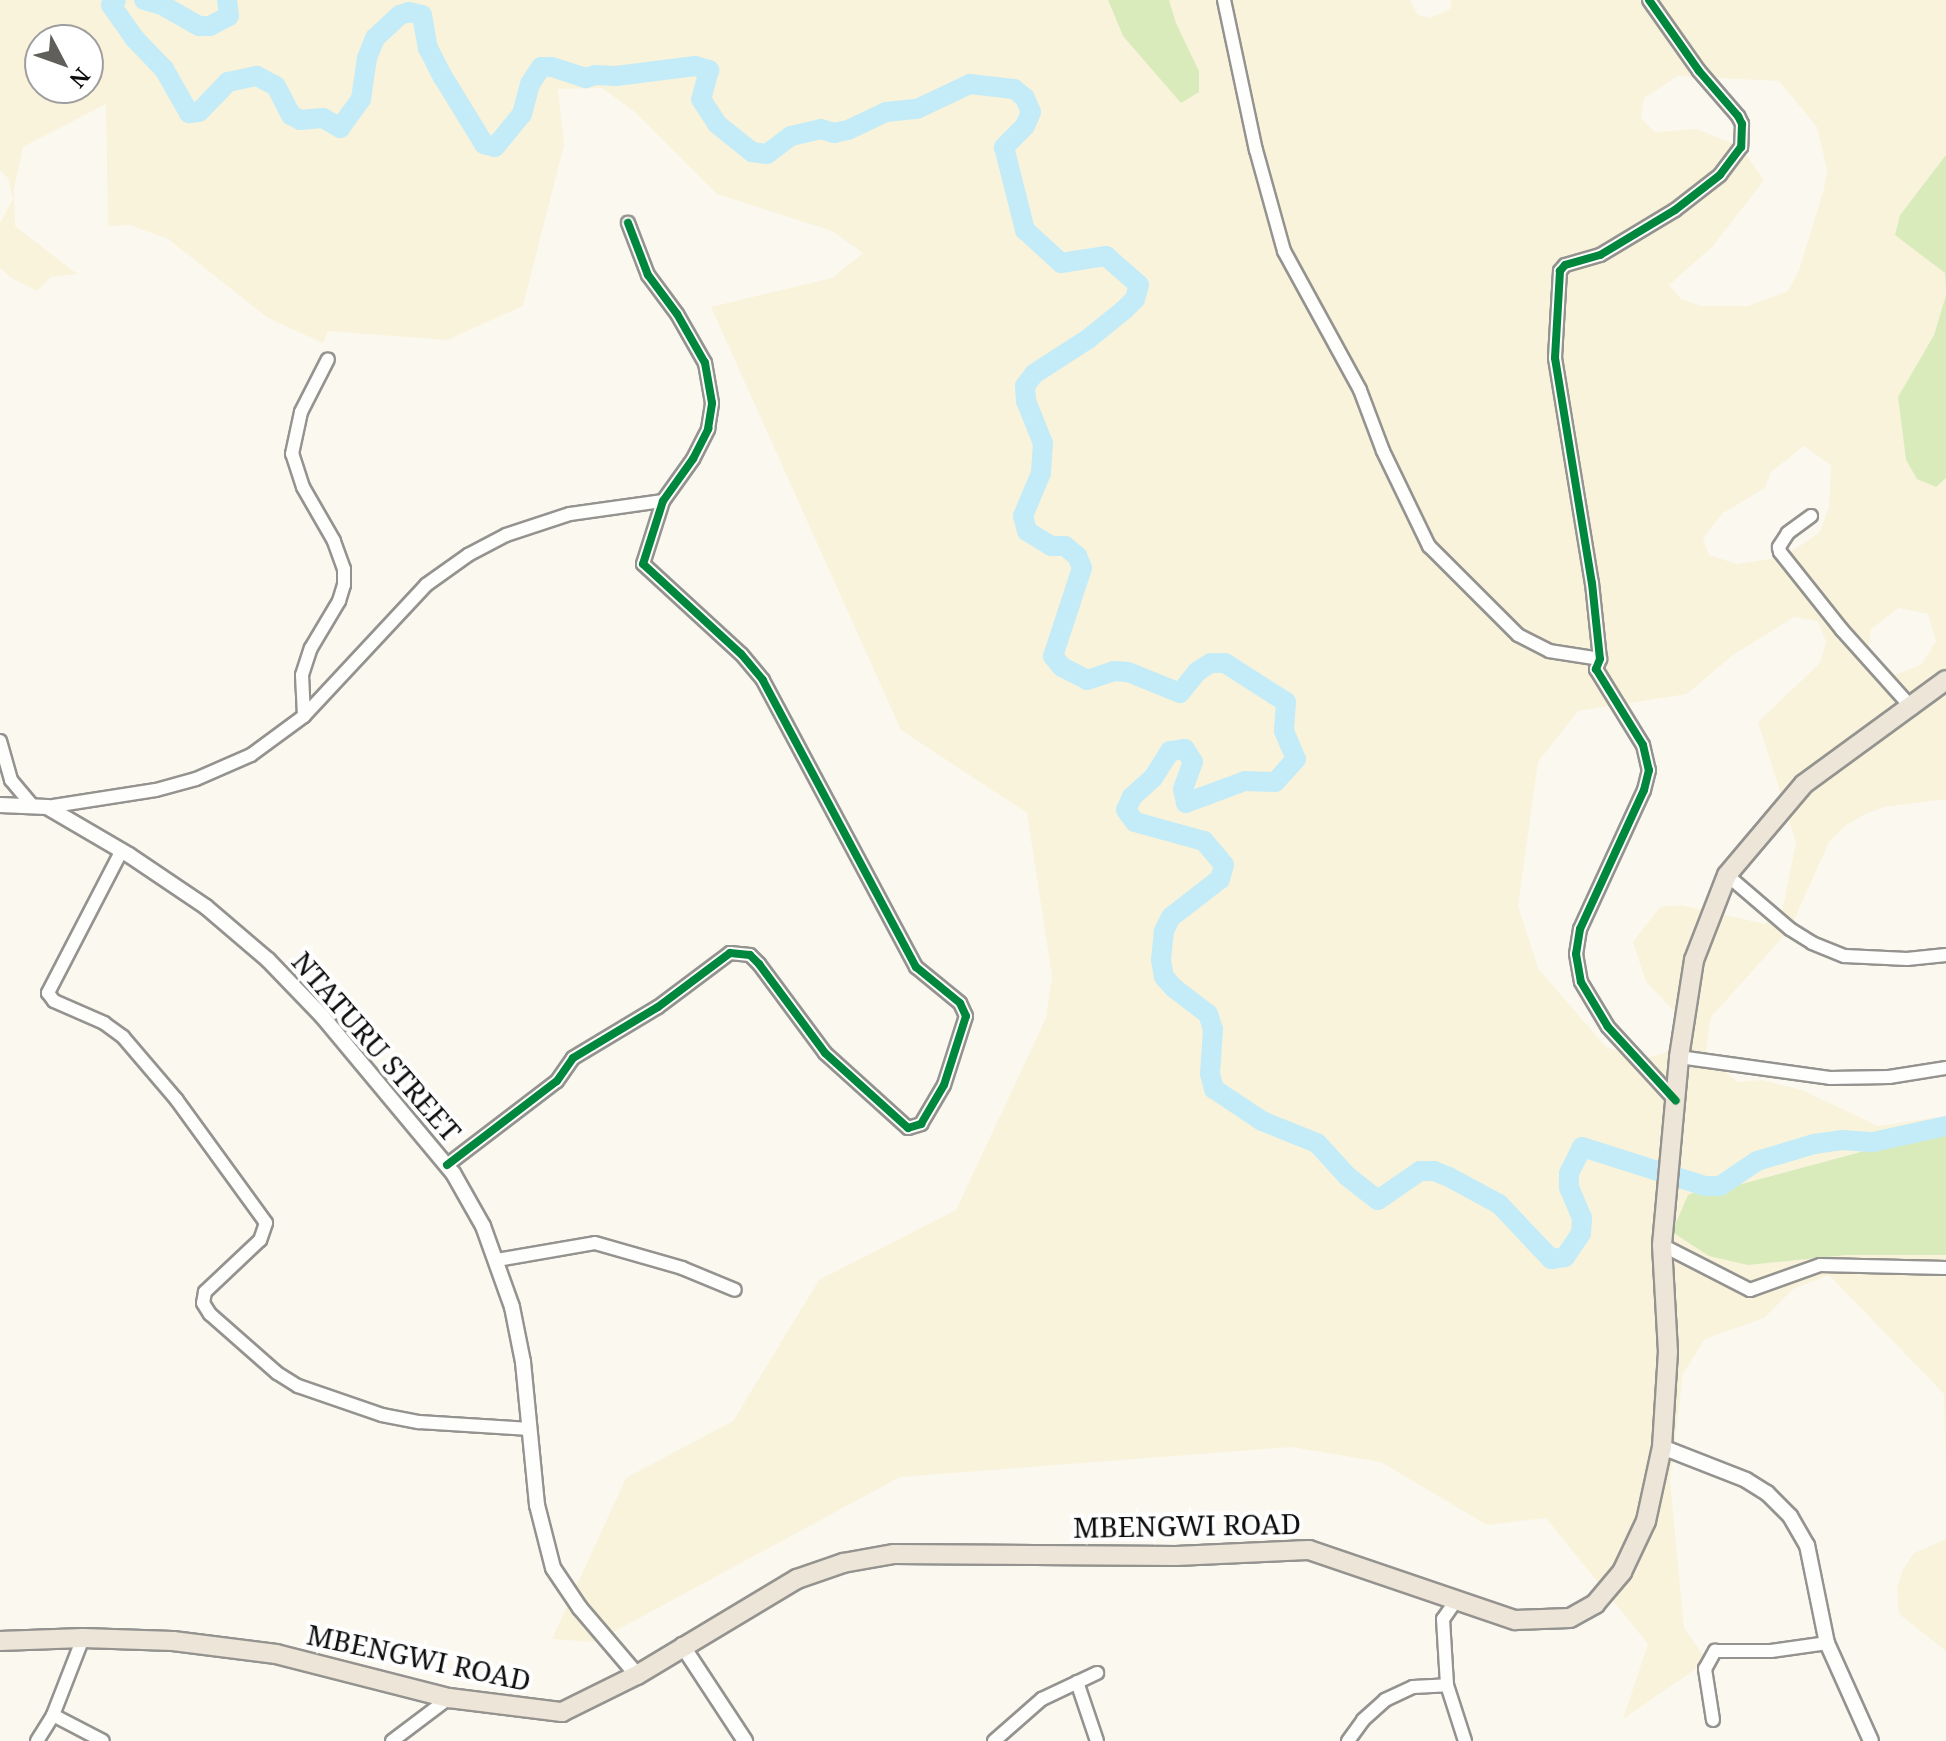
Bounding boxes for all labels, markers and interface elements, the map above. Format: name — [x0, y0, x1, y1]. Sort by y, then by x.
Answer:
north arrow — [24, 24, 104, 104]
text: N — [64, 62, 98, 95]
street label: NTATURU STREET — [286, 944, 468, 1148]
street label: MBENGWI ROAD — [1073, 1506, 1301, 1544]
street label: MBENGWI ROAD — [304, 1617, 534, 1697]

